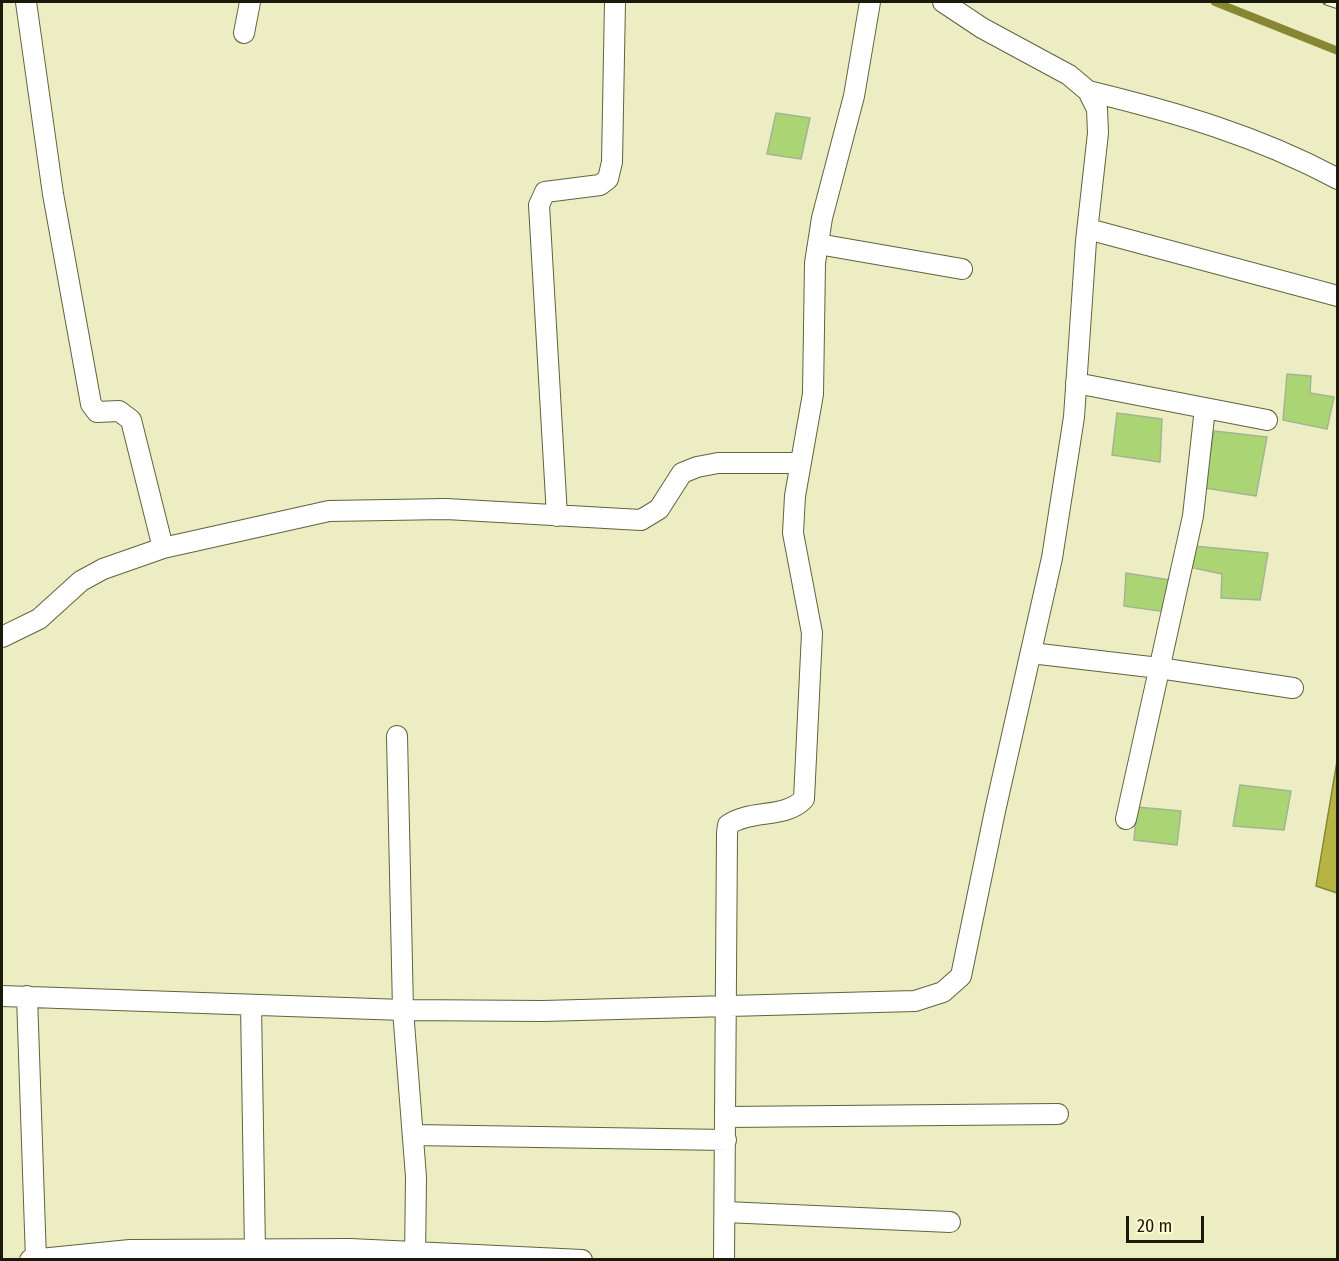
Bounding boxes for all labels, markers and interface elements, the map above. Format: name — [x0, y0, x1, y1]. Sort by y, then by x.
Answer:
scale bar — [1129, 1204, 1207, 1242]
text: 20 m — [1137, 1215, 1172, 1237]

